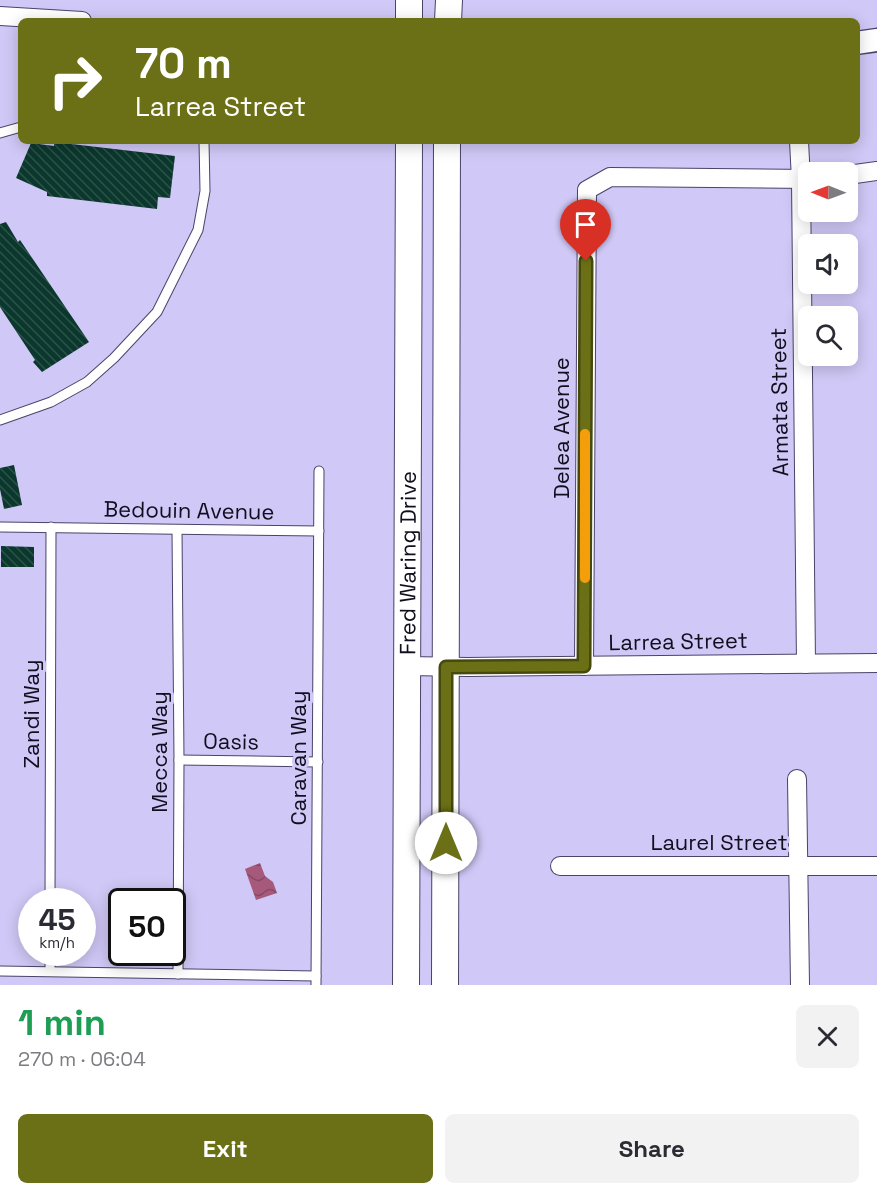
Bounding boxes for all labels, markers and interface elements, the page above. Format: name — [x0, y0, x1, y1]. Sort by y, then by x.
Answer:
text: 70 m — [135, 37, 232, 90]
icon: right — [36, 42, 114, 120]
text: Larrea Street — [135, 89, 306, 124]
north arrow — [798, 162, 858, 222]
map controls — [798, 162, 858, 366]
pin — [560, 199, 611, 261]
icon: arrive — [569, 208, 602, 241]
button: sound — [798, 234, 858, 294]
button: search — [798, 306, 858, 366]
street label: Armata Street — [764, 327, 794, 477]
street label: Delea Avenue — [547, 357, 575, 499]
street label: Fred Waring Drive — [393, 471, 422, 655]
street label: Bedouin Avenue — [103, 495, 275, 525]
street label: Larrea Street — [608, 626, 748, 656]
street label: Zandi Way — [17, 660, 45, 768]
street label: Mecca Way — [145, 691, 173, 813]
street label: Caravan Way — [284, 691, 312, 825]
street label: Oasis — [203, 727, 259, 755]
position arrow — [414, 811, 478, 875]
street label: Laurel Street — [650, 828, 788, 856]
speed limit sign: 50 — [108, 888, 186, 966]
text: 45 — [38, 900, 76, 939]
text: km/h — [39, 933, 75, 952]
text: 1 min — [18, 1000, 106, 1046]
button: close — [796, 1005, 859, 1068]
text: 270 m · 06:04 — [18, 1046, 146, 1072]
button: Exit — [18, 1114, 433, 1183]
button: Share — [445, 1114, 859, 1183]

